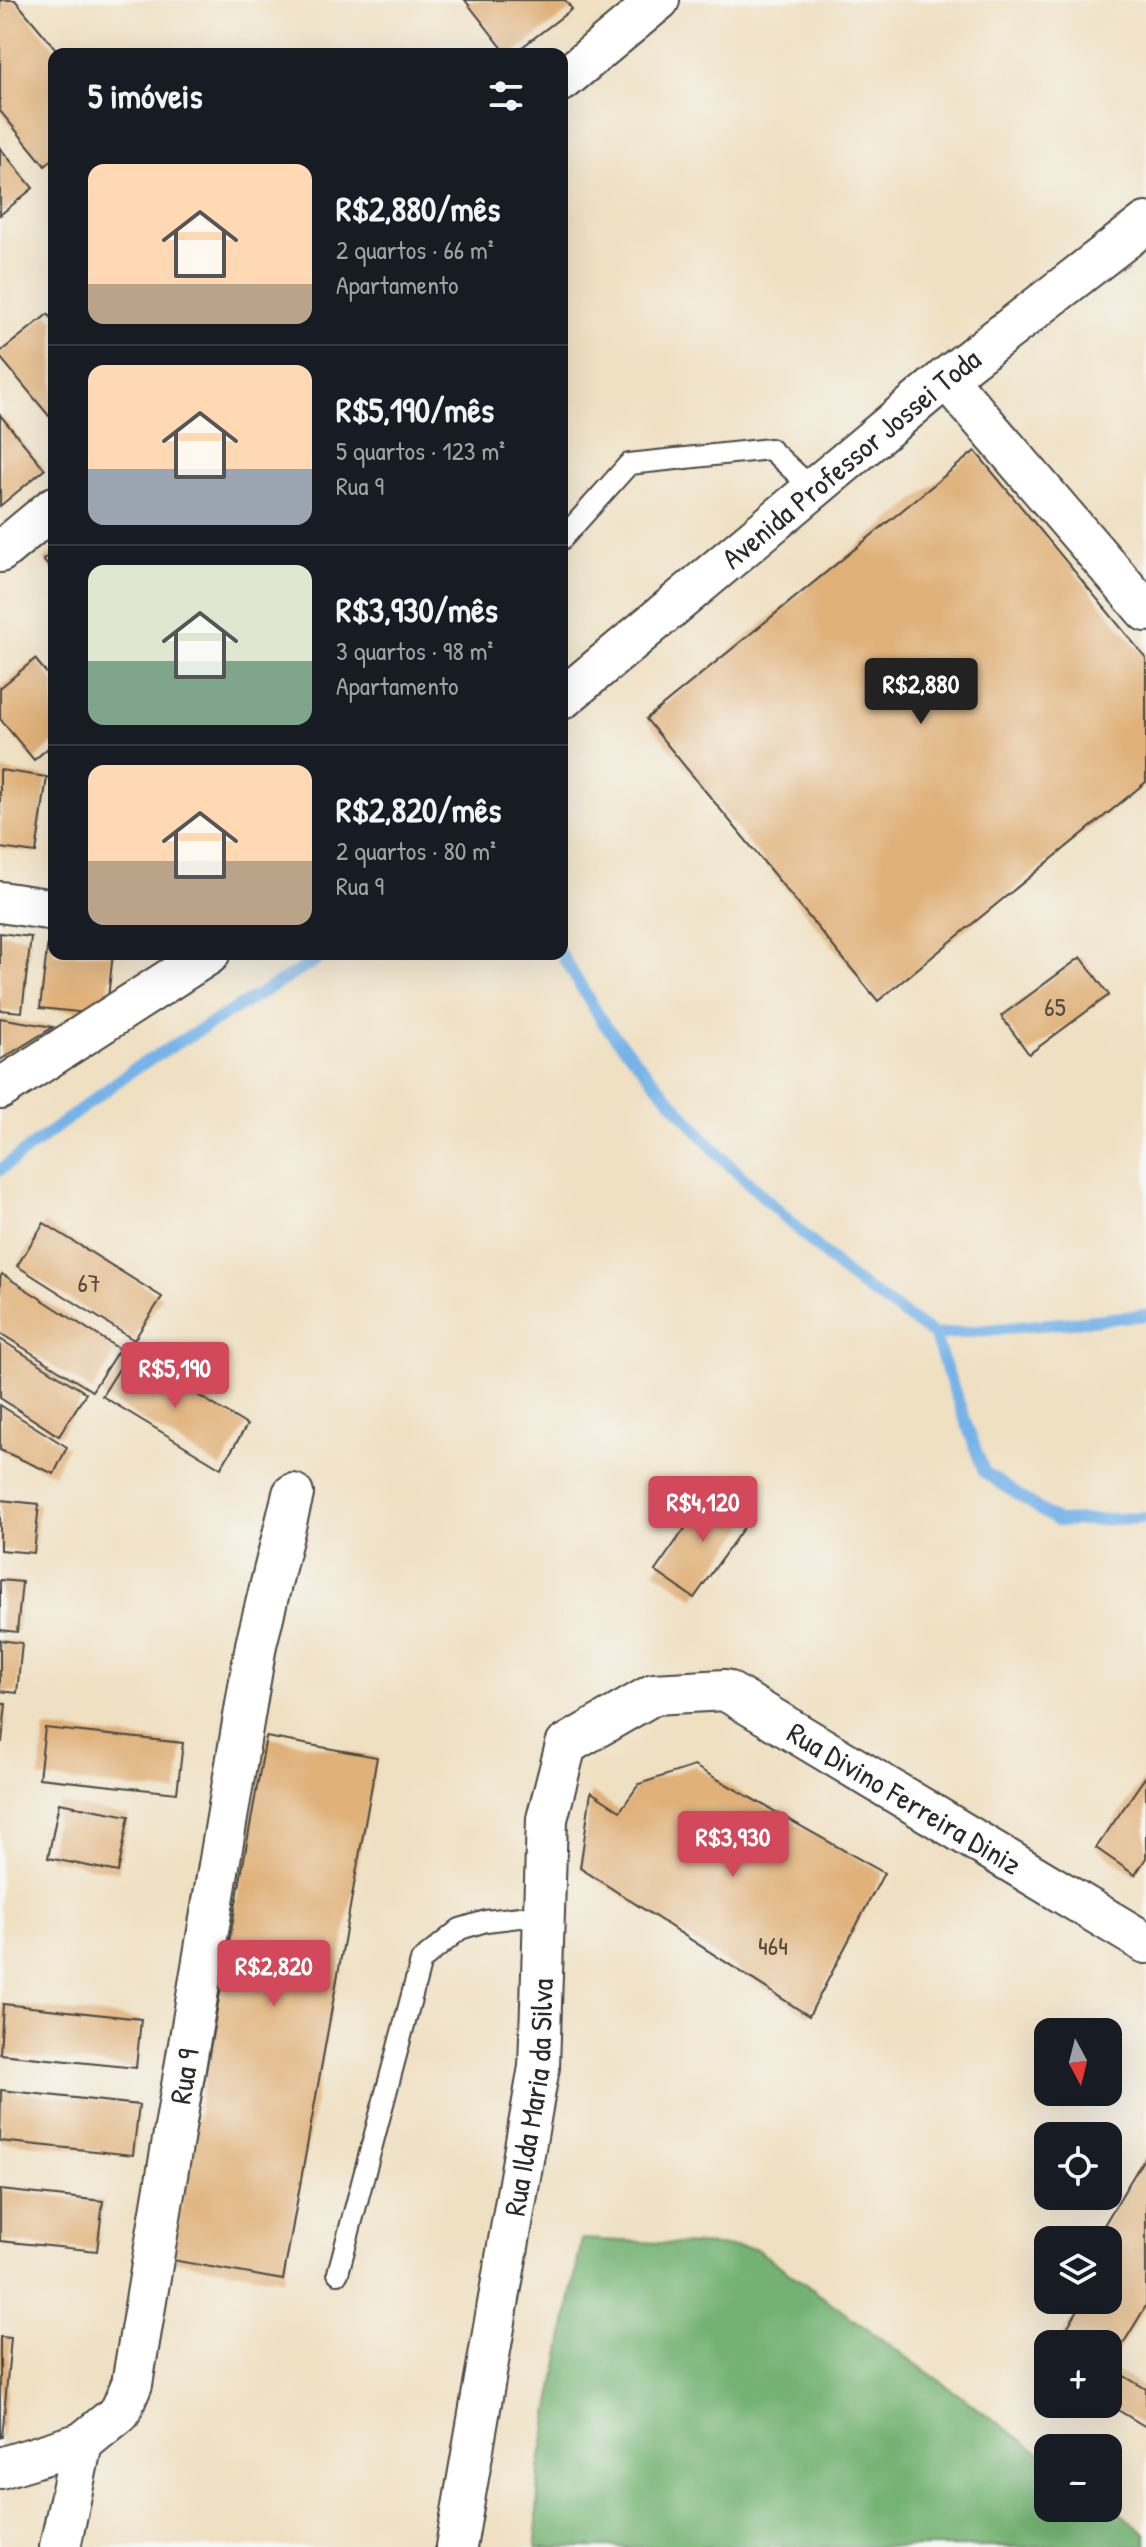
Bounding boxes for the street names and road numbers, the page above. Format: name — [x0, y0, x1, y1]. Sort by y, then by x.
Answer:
street label: Avenida Professor Jossei Toda — [713, 339, 989, 578]
street label: Rua Divino Ferreira Diniz — [780, 1712, 1029, 1884]
street label: Rua Ilda Maria da Silva — [494, 1978, 562, 2219]
street label: Rua 9 — [159, 2046, 208, 2107]

